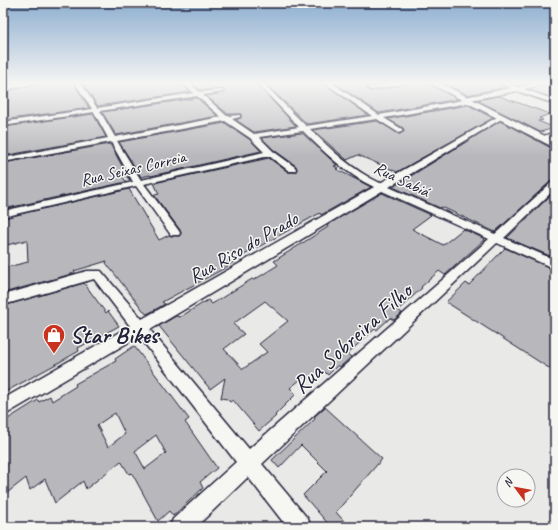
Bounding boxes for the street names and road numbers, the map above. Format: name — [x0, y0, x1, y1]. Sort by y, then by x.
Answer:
street label: Rua Seixas Correia — [78, 146, 190, 191]
street label: Rua Sabiá — [371, 157, 434, 203]
street label: Rua Riso do Prado — [184, 206, 303, 289]
street label: Rua Sobreira Filho — [286, 275, 420, 400]

